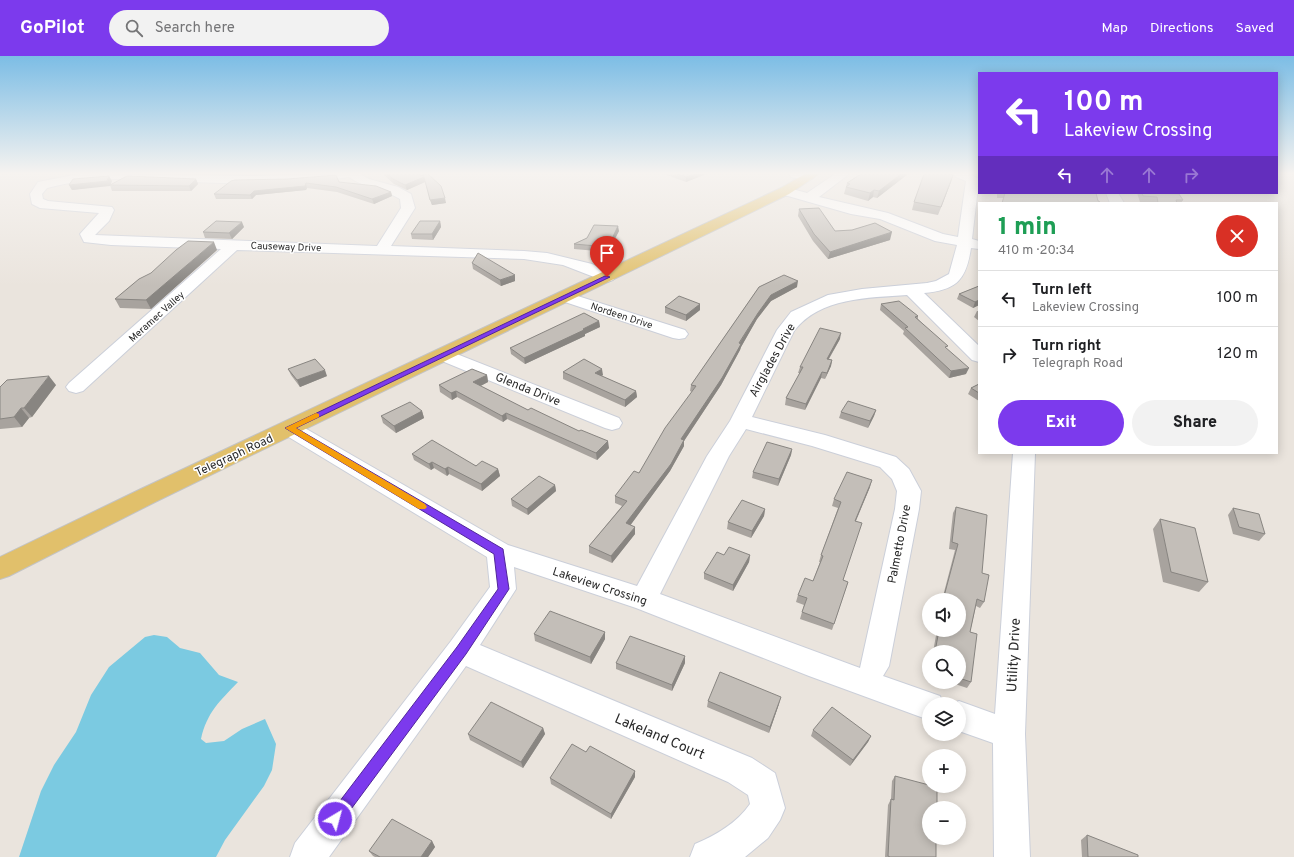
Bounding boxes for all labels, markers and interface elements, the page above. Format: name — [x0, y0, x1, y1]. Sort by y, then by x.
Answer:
search box — [109, 10, 389, 46]
text: GoPilot — [20, 16, 85, 40]
icon: search — [123, 17, 145, 39]
text: Search here — [155, 19, 235, 38]
text: Map — [1102, 20, 1128, 37]
text: Directions — [1150, 20, 1214, 37]
text: Saved — [1236, 20, 1274, 37]
text: 100 m — [1064, 85, 1144, 121]
icon: left — [998, 88, 1050, 140]
text: Lakeview Crossing — [1064, 120, 1212, 143]
icon: left — [1054, 164, 1076, 186]
icon: ahead — [1096, 164, 1118, 186]
icon: ahead — [1138, 164, 1160, 186]
icon: right — [1180, 164, 1202, 186]
text: 1 min — [998, 213, 1057, 243]
button: close — [1216, 215, 1258, 257]
pin — [590, 236, 624, 277]
street label: Causeway Drive — [250, 240, 322, 255]
icon: arrive — [596, 242, 618, 264]
text: 410 m · 20:34 — [998, 243, 1075, 259]
text: Turn left — [1032, 281, 1092, 300]
icon: left — [998, 288, 1020, 310]
street label: Meramec Valley — [126, 289, 188, 346]
text: 100 m — [1217, 289, 1258, 308]
street label: Nordeen Drive — [589, 300, 654, 333]
text: Lakeview Crossing — [1032, 300, 1139, 316]
street label: Airglades Drive — [746, 321, 800, 400]
text: Turn right — [1032, 337, 1101, 356]
icon: right — [998, 344, 1020, 366]
text: 120 m — [1217, 345, 1258, 364]
text: Telegraph Road — [1032, 356, 1123, 372]
street label: Glenda Drive — [493, 370, 563, 410]
button: Exit — [998, 400, 1124, 446]
button: Share — [1132, 400, 1258, 446]
street label: Telegraph Road — [193, 431, 276, 481]
street label: Palmetto Drive — [884, 503, 915, 585]
street label: Lakeview Crossing — [550, 564, 649, 610]
map controls — [922, 593, 966, 845]
button: sound — [922, 593, 966, 637]
street label: Utility Drive — [1004, 618, 1025, 693]
button: search — [922, 645, 966, 689]
button: layers — [922, 697, 966, 741]
street label: Lakeland Court — [612, 711, 707, 764]
button: + — [922, 749, 966, 793]
position arrow — [314, 798, 356, 840]
button: − — [922, 801, 966, 845]

